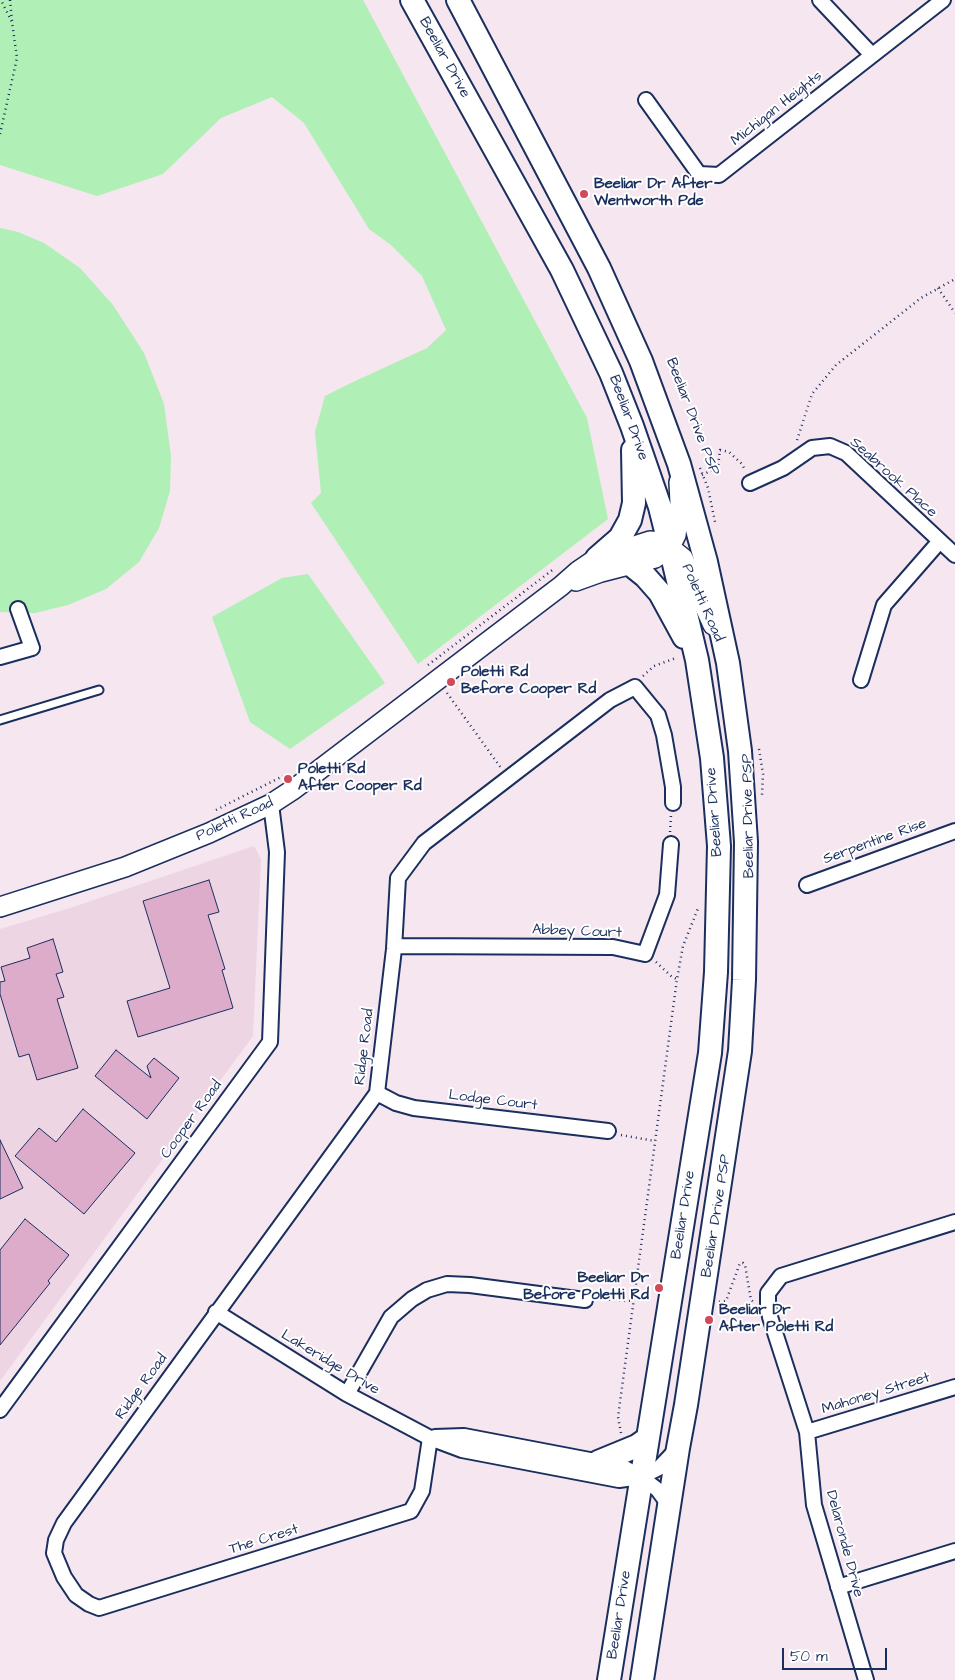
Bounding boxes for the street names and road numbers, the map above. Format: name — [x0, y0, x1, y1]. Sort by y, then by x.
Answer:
street label: Beeliar Drive — [414, 14, 474, 102]
street label: Michigan Heights — [728, 68, 826, 150]
street label: Beeliar Drive PSP — [661, 356, 723, 478]
street label: Beeliar Drive — [604, 373, 652, 463]
street label: Seabrook Place — [846, 434, 940, 522]
street label: Poletti Road — [677, 561, 727, 645]
street label: Beeliar Drive PSP — [739, 754, 759, 878]
street label: Beeliar Drive — [703, 767, 727, 857]
street label: Poletti Road — [193, 794, 277, 846]
street label: Serpentine Rise — [821, 815, 929, 869]
street label: Abbey Court — [532, 921, 622, 943]
street label: Ridge Road — [351, 1008, 379, 1086]
street label: Cooper Road — [157, 1077, 227, 1163]
street label: Lodge Court — [448, 1087, 538, 1115]
street label: Beeliar Drive PSP — [698, 1153, 736, 1279]
street label: Beeliar Drive — [668, 1169, 700, 1261]
street label: Lakeridge Drive — [278, 1327, 382, 1399]
street label: Ridge Road — [112, 1351, 172, 1423]
street label: Mahoney Street — [820, 1369, 932, 1419]
street label: Delaronde Drive — [821, 1489, 867, 1599]
street label: The Crest — [227, 1521, 301, 1559]
street label: Beeliar Drive — [604, 1569, 636, 1661]

